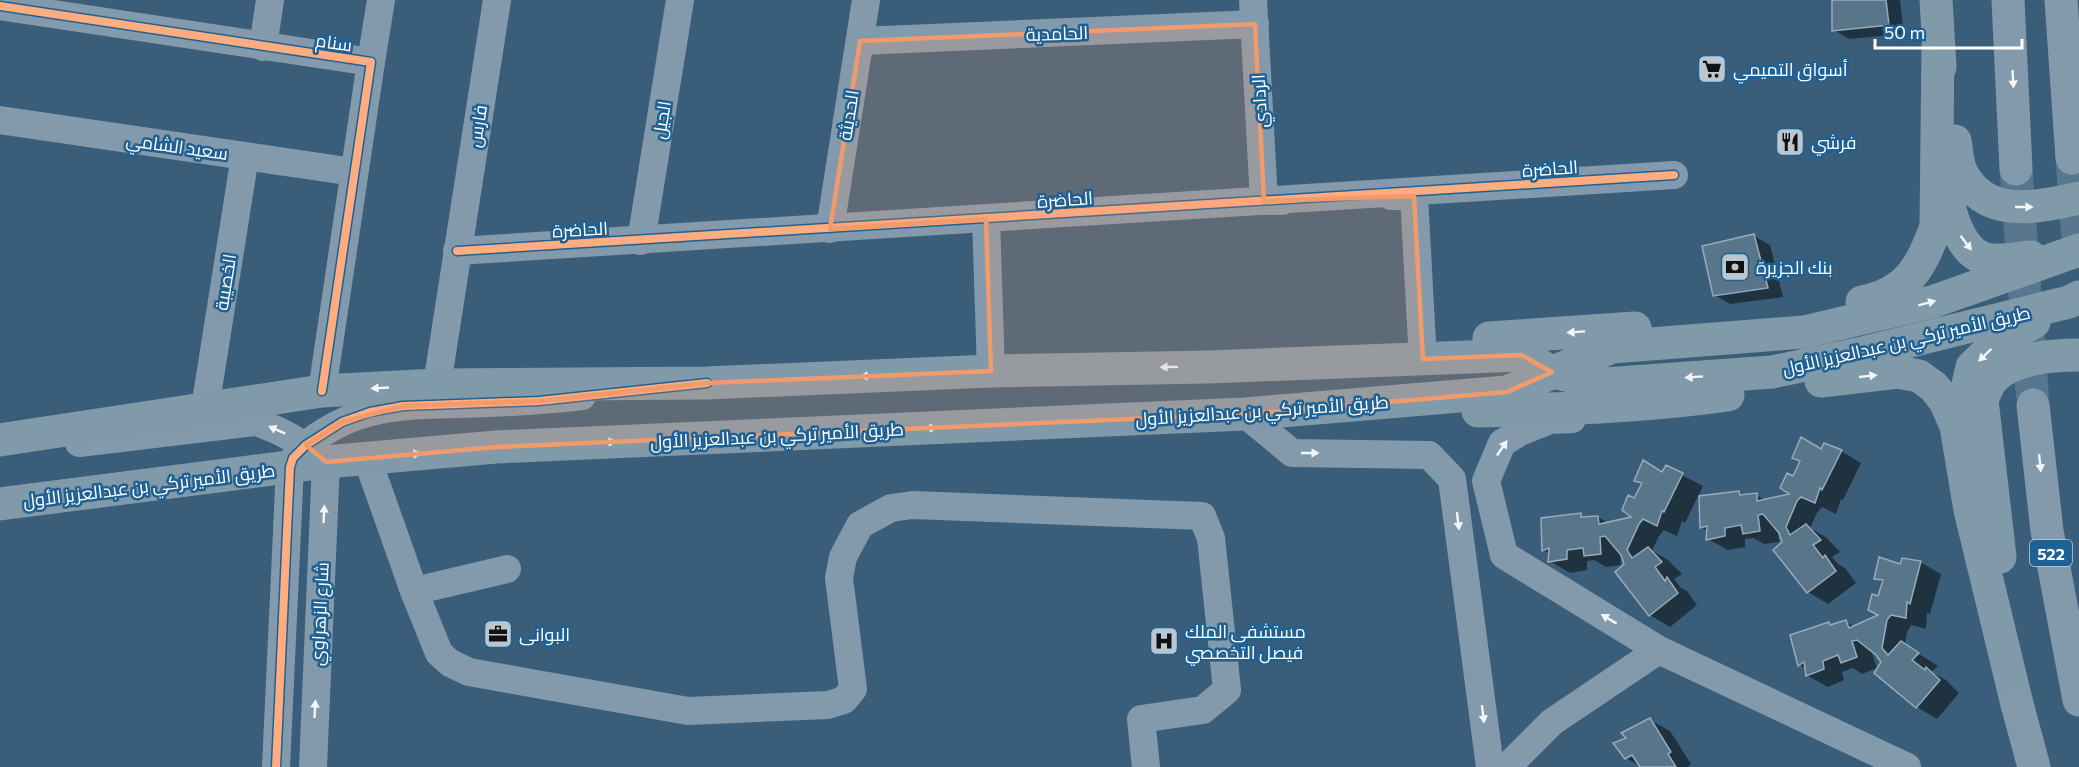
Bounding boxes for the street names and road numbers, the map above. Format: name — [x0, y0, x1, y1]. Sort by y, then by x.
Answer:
street label: الحامدية — [1025, 21, 1089, 45]
street label: سنام — [314, 29, 354, 57]
street label: الردادي — [1247, 73, 1275, 128]
street label: الحديثة — [833, 88, 863, 142]
street label: الجيل — [647, 99, 676, 141]
street label: فارس — [463, 103, 492, 149]
street label: سعيد الشامي — [124, 128, 229, 168]
street label: الحاضرة — [1521, 155, 1579, 182]
street label: الحاضرة — [1036, 186, 1094, 213]
street label: الحاضرة — [551, 217, 609, 242]
street label: الخصيبة — [210, 252, 240, 312]
street label: طريق الأمير تركي بن عبدالعزيز الأول — [1780, 301, 2033, 383]
street label: طريق الأمير تركي بن عبدالعزيز الأول — [1135, 390, 1390, 434]
street label: طريق الأمير تركي بن عبدالعزيز الأول — [650, 417, 905, 457]
street label: طريق الأمير تركي بن عبدالعزيز الأول — [22, 459, 277, 515]
road number: 522 — [2030, 540, 2072, 566]
street label: شارع الزهراوي — [305, 561, 337, 667]

